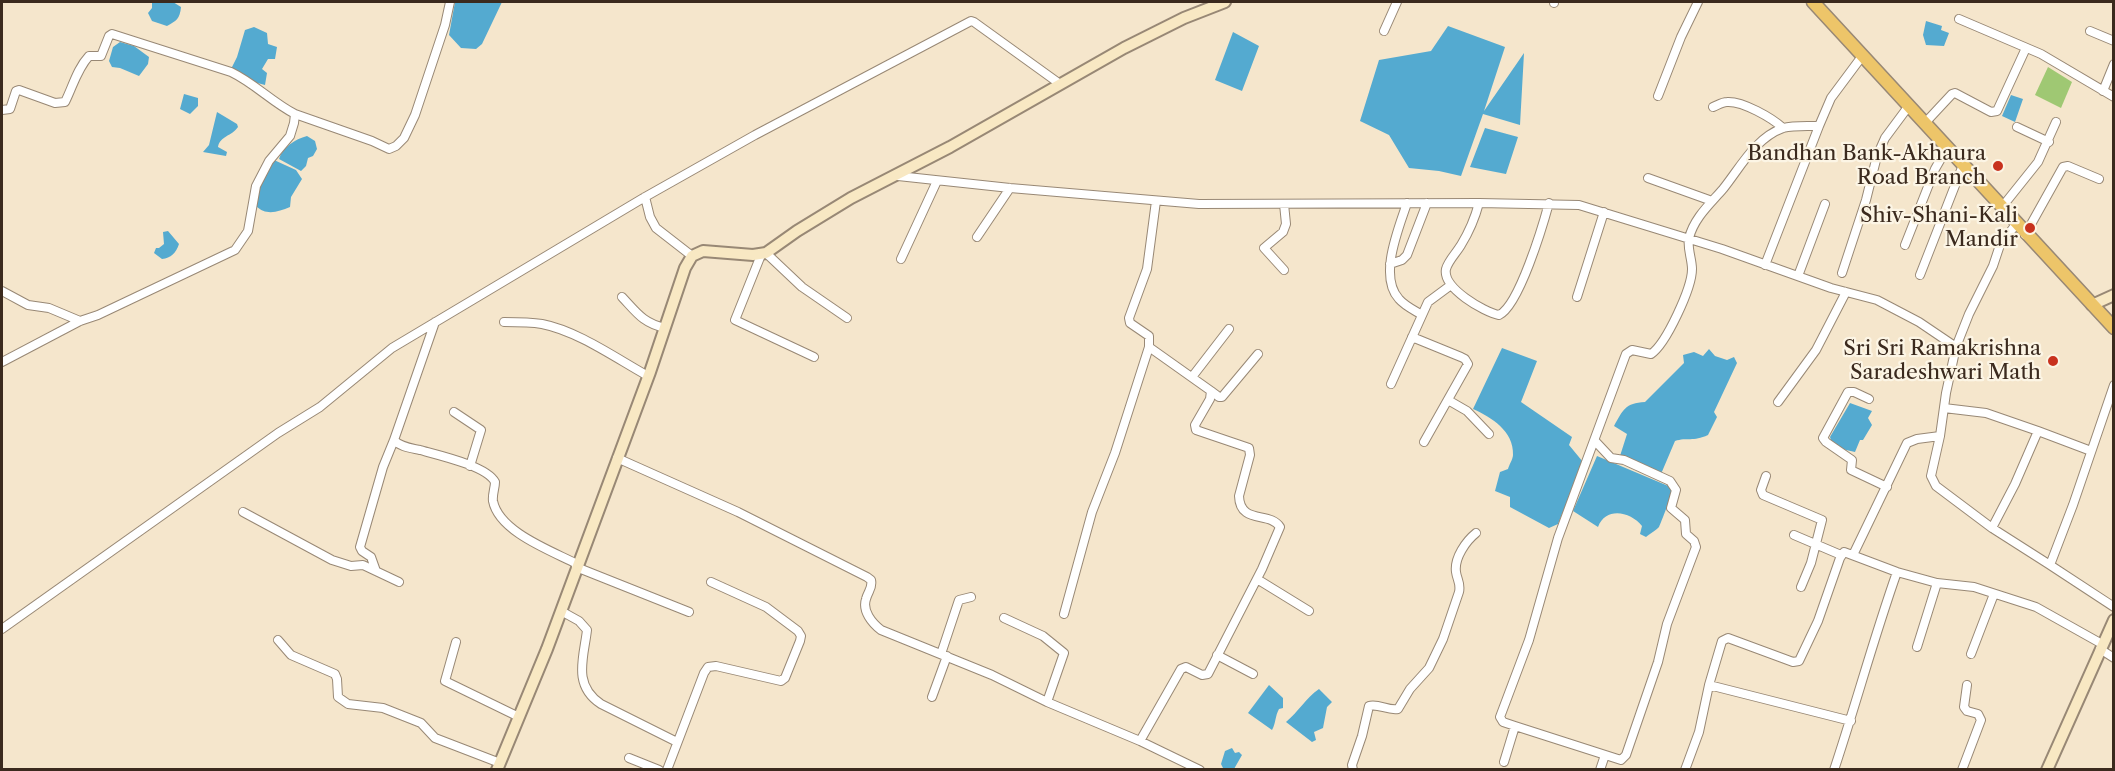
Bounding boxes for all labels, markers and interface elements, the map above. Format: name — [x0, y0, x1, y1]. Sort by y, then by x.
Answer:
place label: Bandhan Bank-Akhaura Road Branch — [1747, 141, 1986, 191]
marker: Bandhan Bank-Akhaura Road Branch — [1991, 159, 2005, 173]
place label: Shiv-Shani-Kali Mandir — [1860, 203, 2018, 253]
marker: Shiv-Shani-Kali Mandir — [2023, 221, 2037, 235]
place label: Sri Sri Ramakrishna Saradeshwari Math — [1843, 336, 2041, 386]
marker: Sri Sri Ramakrishna Saradeshwari Math — [2046, 354, 2060, 368]

